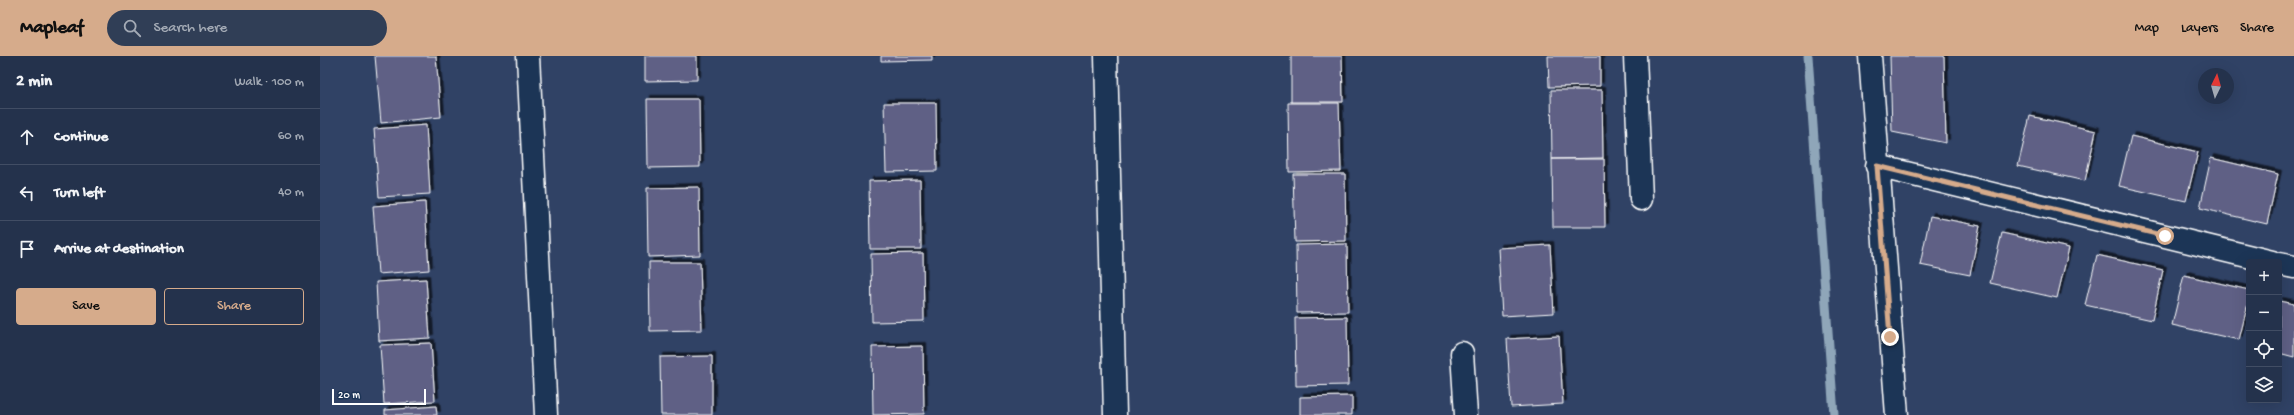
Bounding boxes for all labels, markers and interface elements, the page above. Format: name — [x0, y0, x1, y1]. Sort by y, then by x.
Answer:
search box — [107, 10, 387, 46]
text: Mapleaf — [20, 17, 83, 40]
icon: search — [121, 17, 143, 39]
text: Search here — [153, 19, 227, 37]
text: Map — [2135, 20, 2159, 37]
text: Layers — [2181, 20, 2218, 37]
text: Share — [2240, 20, 2274, 37]
north arrow — [2198, 68, 2234, 104]
text: 2 min — [16, 72, 52, 92]
text: Walk · 100 m — [235, 75, 304, 90]
icon: ahead — [16, 126, 38, 148]
text: Continue — [54, 128, 108, 146]
text: 60 m — [278, 129, 304, 144]
icon: left — [16, 182, 38, 204]
text: Turn left — [54, 184, 105, 202]
text: 40 m — [278, 185, 304, 200]
route start — [2156, 227, 2174, 245]
icon: arrive — [16, 238, 38, 260]
text: Arrive at destination — [54, 240, 184, 258]
map controls — [2246, 259, 2282, 403]
button: + — [2246, 259, 2282, 295]
button: Save — [16, 288, 156, 325]
button: Share — [164, 288, 304, 325]
button: − — [2246, 295, 2282, 331]
route end — [1881, 328, 1899, 346]
button: locate — [2246, 331, 2282, 367]
button: layers — [2246, 367, 2282, 403]
scale bar — [332, 387, 426, 406]
text: 20 m — [338, 390, 360, 402]

